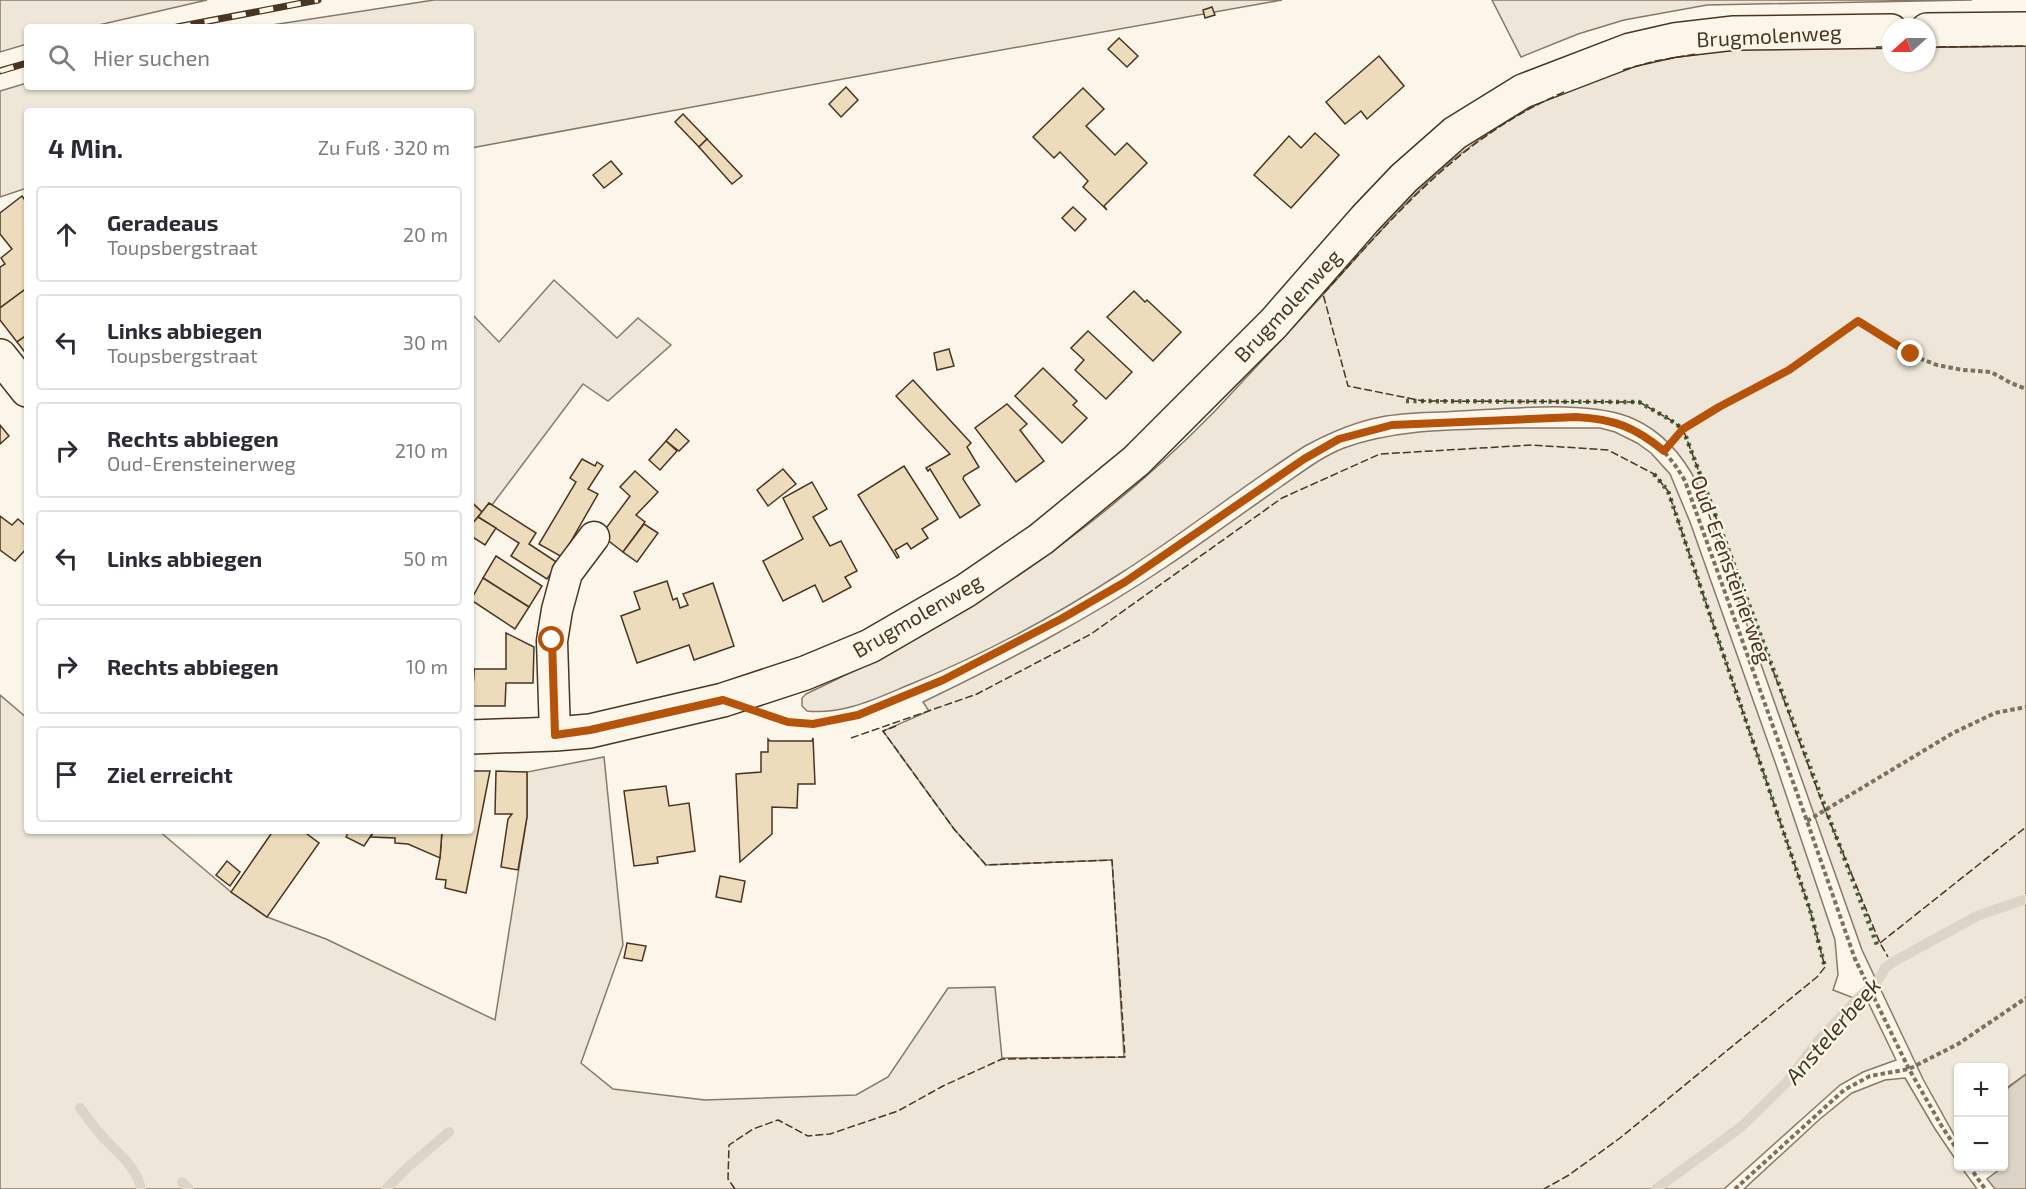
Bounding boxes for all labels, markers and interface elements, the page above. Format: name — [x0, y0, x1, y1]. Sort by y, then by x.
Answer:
north arrow — [1882, 18, 1936, 72]
street label: Brugmolenweg — [1696, 19, 1843, 51]
search box — [24, 24, 474, 90]
icon: search — [45, 41, 78, 74]
text: Hier suchen — [93, 44, 210, 70]
text: 4 Min. — [48, 132, 123, 163]
text: Zu Fuß · 320 m — [318, 135, 450, 159]
text: Geradeaus — [107, 209, 218, 235]
icon: ahead — [50, 218, 83, 251]
text: 20 m — [403, 222, 448, 246]
text: Toupsbergstraat — [107, 235, 258, 259]
street label: Brugmolenweg — [1228, 243, 1346, 367]
text: Links abbiegen — [107, 317, 262, 343]
icon: left — [50, 326, 83, 359]
text: 30 m — [403, 330, 448, 354]
route end — [1897, 340, 1923, 366]
text: Toupsbergstraat — [107, 343, 258, 367]
text: Rechts abbiegen — [107, 425, 279, 451]
icon: right — [50, 434, 83, 467]
text: 210 m — [395, 438, 448, 462]
text: Oud-Erensteinerweg — [107, 451, 296, 475]
street label: Oud-Erensteinerweg — [1686, 472, 1778, 667]
icon: left — [50, 542, 83, 575]
text: Links abbiegen — [107, 545, 262, 571]
text: 50 m — [403, 546, 448, 570]
street label: Brugmolenweg — [848, 568, 986, 662]
route start — [538, 626, 564, 652]
icon: right — [50, 650, 83, 683]
text: Rechts abbiegen — [107, 653, 279, 679]
text: 10 m — [406, 654, 448, 678]
icon: arrive — [50, 758, 83, 791]
text: Ziel erreicht — [107, 761, 233, 787]
water label: Anstelerbeek — [1778, 972, 1885, 1089]
map controls — [1954, 1063, 2008, 1171]
button: + — [1954, 1063, 2008, 1117]
button: − — [1954, 1117, 2008, 1171]

